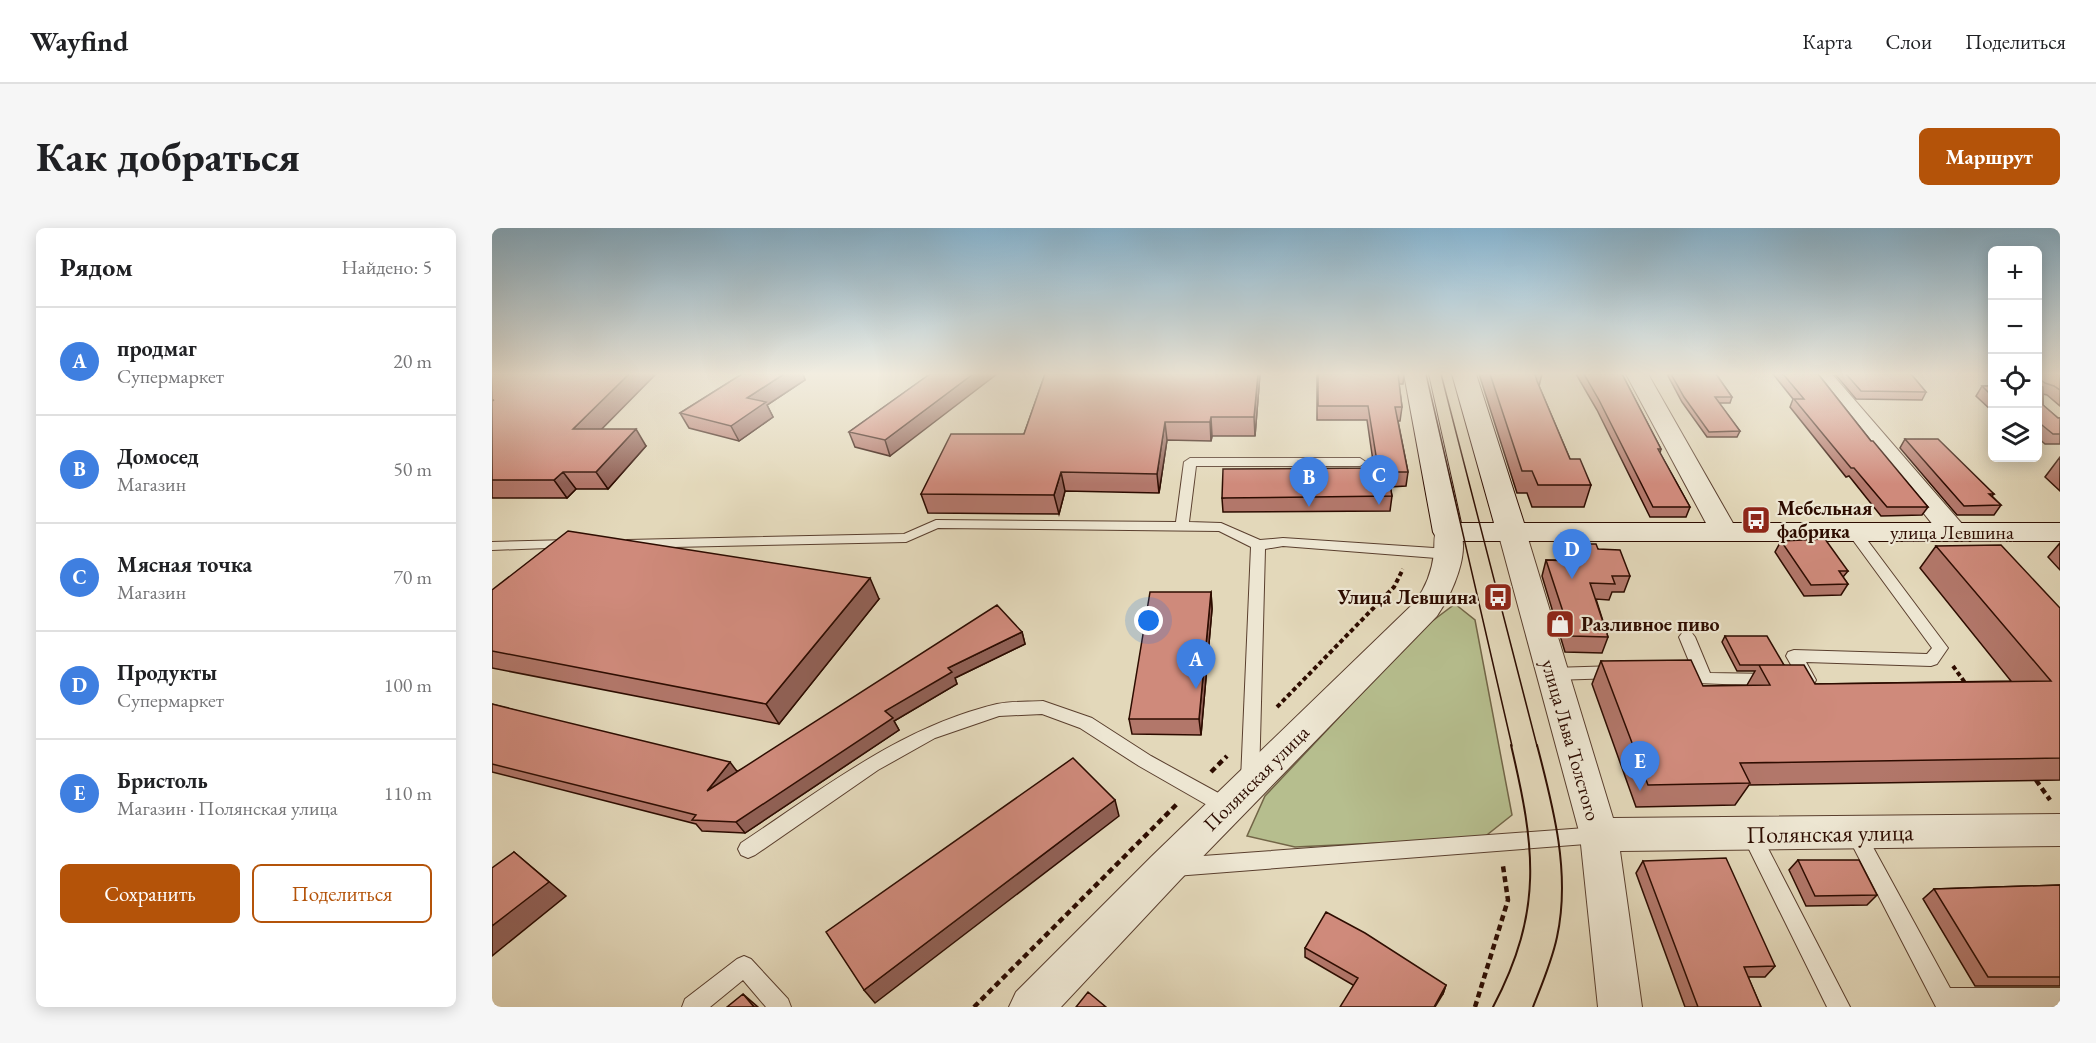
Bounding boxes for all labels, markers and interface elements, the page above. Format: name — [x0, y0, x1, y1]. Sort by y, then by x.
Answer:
text: Wayfind — [30, 23, 128, 59]
text: Карта — [1802, 28, 1852, 55]
text: Слои — [1885, 28, 1932, 55]
text: Поделиться — [1965, 28, 2066, 55]
button: Маршрут — [1919, 128, 2060, 185]
text: Как добраться — [36, 129, 300, 184]
map controls — [1988, 246, 2042, 462]
button: + — [1988, 246, 2042, 300]
text: Рядом — [60, 250, 133, 284]
text: Найдено: 5 — [341, 254, 432, 280]
button: − — [1988, 300, 2042, 354]
text: продмаг — [117, 334, 197, 363]
text: A — [72, 348, 87, 374]
text: 20 m — [393, 348, 432, 374]
button: locate — [1988, 354, 2042, 408]
text: Супермаркет — [117, 363, 224, 389]
button: layers — [1988, 408, 2042, 462]
text: Домосед — [117, 442, 199, 471]
text: B — [73, 456, 86, 482]
text: 50 m — [393, 456, 432, 482]
pin: C — [1360, 456, 1398, 505]
pin: B — [1290, 458, 1328, 507]
text: Магазин — [117, 471, 186, 497]
place label: Мебельная фабрика — [1777, 495, 1873, 544]
bus stop icon: Мебельная фабрика — [1740, 504, 1772, 536]
street label: улица Левшина — [1890, 519, 2014, 545]
pin: D — [1552, 530, 1592, 579]
text: Мясная точка — [117, 550, 252, 579]
text: C — [72, 564, 87, 590]
text: 70 m — [393, 564, 432, 590]
text: Магазин — [117, 579, 186, 605]
bus stop icon: Улица Левшина — [1482, 581, 1514, 613]
place label: Улица Левшина — [1336, 584, 1477, 610]
your location — [1134, 606, 1163, 635]
shop icon: Разливное пиво — [1544, 608, 1576, 640]
place label: Разливное пиво — [1581, 611, 1720, 637]
pin: A — [1176, 640, 1216, 689]
street label: улица Льва Толстого — [1536, 656, 1606, 824]
text: Продукты — [117, 658, 217, 687]
text: D — [72, 672, 87, 698]
text: 100 m — [384, 672, 432, 698]
text: Супермаркет — [117, 687, 224, 713]
street label: Полянская улица — [1197, 719, 1315, 837]
pin: E — [1620, 742, 1660, 791]
text: Бристоль — [117, 766, 208, 795]
text: E — [74, 780, 85, 806]
text: 110 m — [384, 780, 432, 806]
text: Магазин · Полянская улица — [117, 795, 338, 821]
street label: Полянская улица — [1746, 816, 1914, 850]
button: Сохранить — [60, 864, 240, 923]
button: Поделиться — [252, 864, 432, 923]

